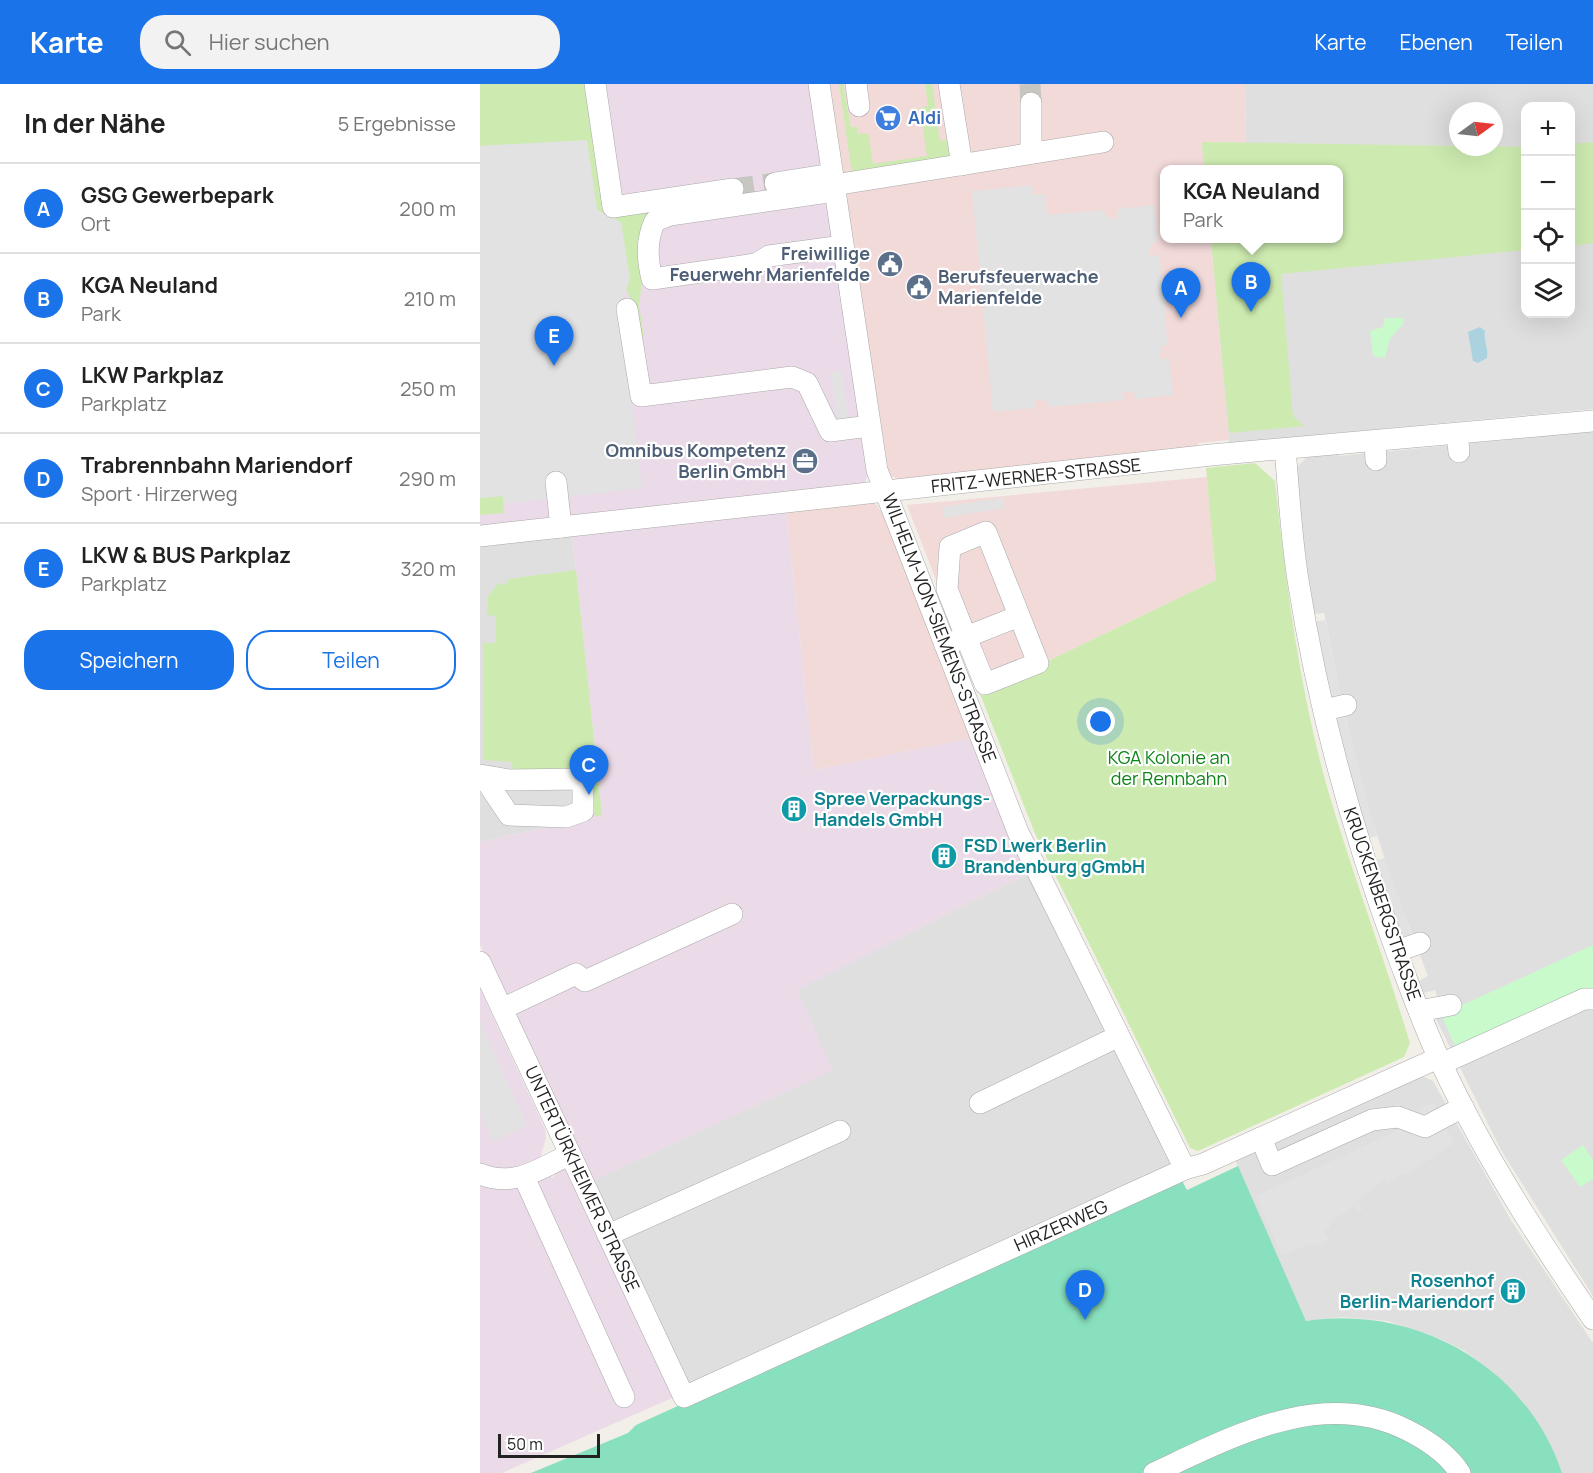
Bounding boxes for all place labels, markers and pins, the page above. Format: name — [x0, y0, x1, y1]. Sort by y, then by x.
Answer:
supermarket icon: Aldi — [873, 103, 903, 133]
place label: Aldi — [908, 105, 941, 129]
place label: Freiwillige Feuerwehr Marienfelde — [670, 241, 870, 286]
public building icon: Freiwillige Feuerwehr Marienfelde — [875, 249, 905, 279]
pin: B — [1232, 262, 1270, 312]
place label: Berufsfeuerwache Marienfelde — [938, 264, 1099, 309]
pin: A — [1162, 268, 1200, 318]
public building icon: Berufsfeuerwache Marienfelde — [904, 272, 934, 302]
pin: E — [534, 316, 574, 366]
place label: Omnibus Kompetenz Berlin GmbH — [605, 438, 786, 483]
office icon: Omnibus Kompetenz Berlin GmbH — [790, 446, 820, 476]
pin: C — [570, 746, 608, 795]
place label: Spree Verpackungs- Handels GmbH — [814, 786, 990, 831]
building icon: Spree Verpackungs- Handels GmbH — [779, 794, 809, 824]
place label: FSD Lwerk Berlin Brandenburg gGmbH — [964, 833, 1145, 878]
building icon: FSD Lwerk Berlin Brandenburg gGmbH — [929, 841, 959, 871]
place label: Rosenhof Berlin-Mariendorf — [1340, 1268, 1494, 1313]
pin: D — [1066, 1270, 1104, 1320]
building icon: Rosenhof Berlin-Mariendorf — [1498, 1276, 1528, 1306]

